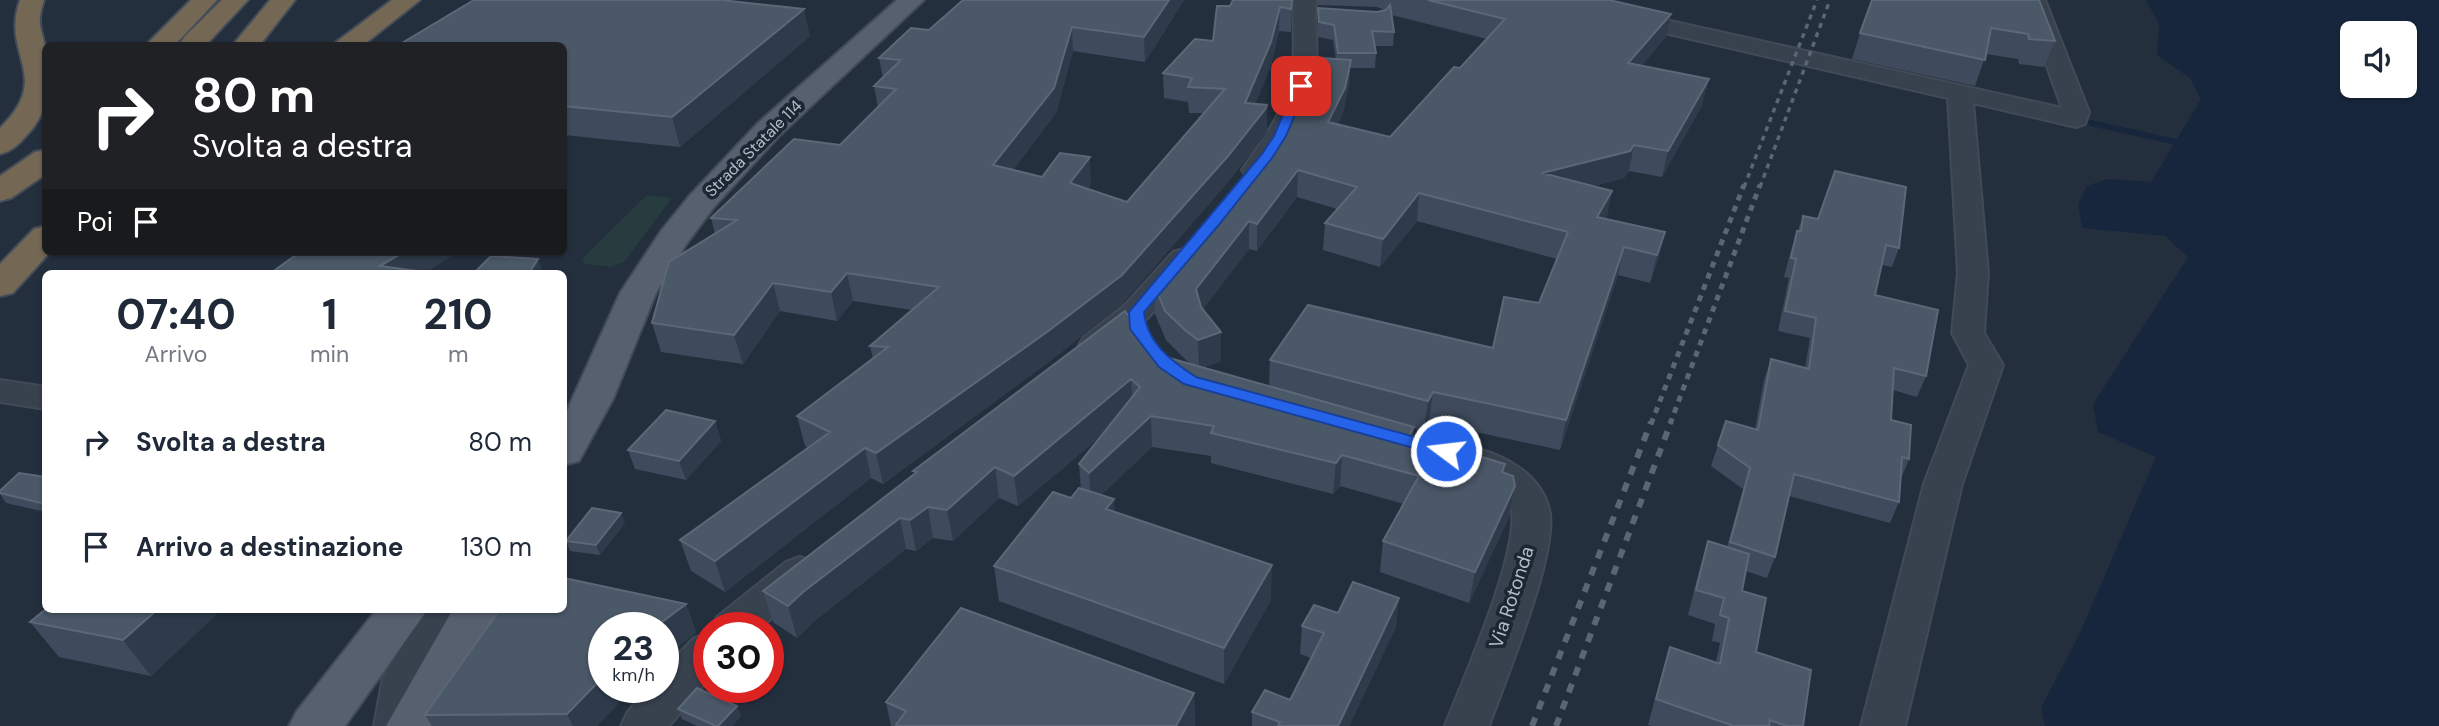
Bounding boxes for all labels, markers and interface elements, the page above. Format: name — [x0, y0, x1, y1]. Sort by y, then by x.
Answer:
map controls — [2340, 21, 2417, 98]
button: sound — [2340, 21, 2417, 98]
pin — [1271, 56, 1331, 116]
text: 80 m — [192, 63, 315, 127]
icon: arrive — [1282, 67, 1320, 105]
icon: right — [77, 70, 168, 161]
street label: Strada Statale 114 — [700, 95, 807, 201]
text: Svolta a destra — [192, 125, 413, 167]
icon: arrive — [127, 203, 165, 241]
text: Poi — [77, 205, 113, 239]
text: 07:40 — [116, 287, 236, 342]
text: 1 — [322, 287, 337, 342]
text: 210 — [424, 287, 493, 342]
text: Arrivo — [145, 339, 208, 369]
text: min — [310, 339, 349, 369]
text: m — [448, 339, 468, 369]
position arrow — [1409, 414, 1483, 488]
icon: right — [77, 423, 115, 461]
text: Svolta a destra — [136, 425, 326, 459]
text: 80 m — [468, 425, 532, 459]
icon: arrive — [77, 528, 115, 566]
text: Arrivo a destinazione — [136, 530, 403, 564]
text: 130 m — [461, 530, 532, 564]
street label: Via Rotonda — [1483, 543, 1540, 651]
speed limit sign: 30 — [693, 612, 784, 703]
text: 23 — [613, 625, 654, 671]
text: km/h — [612, 663, 655, 687]

